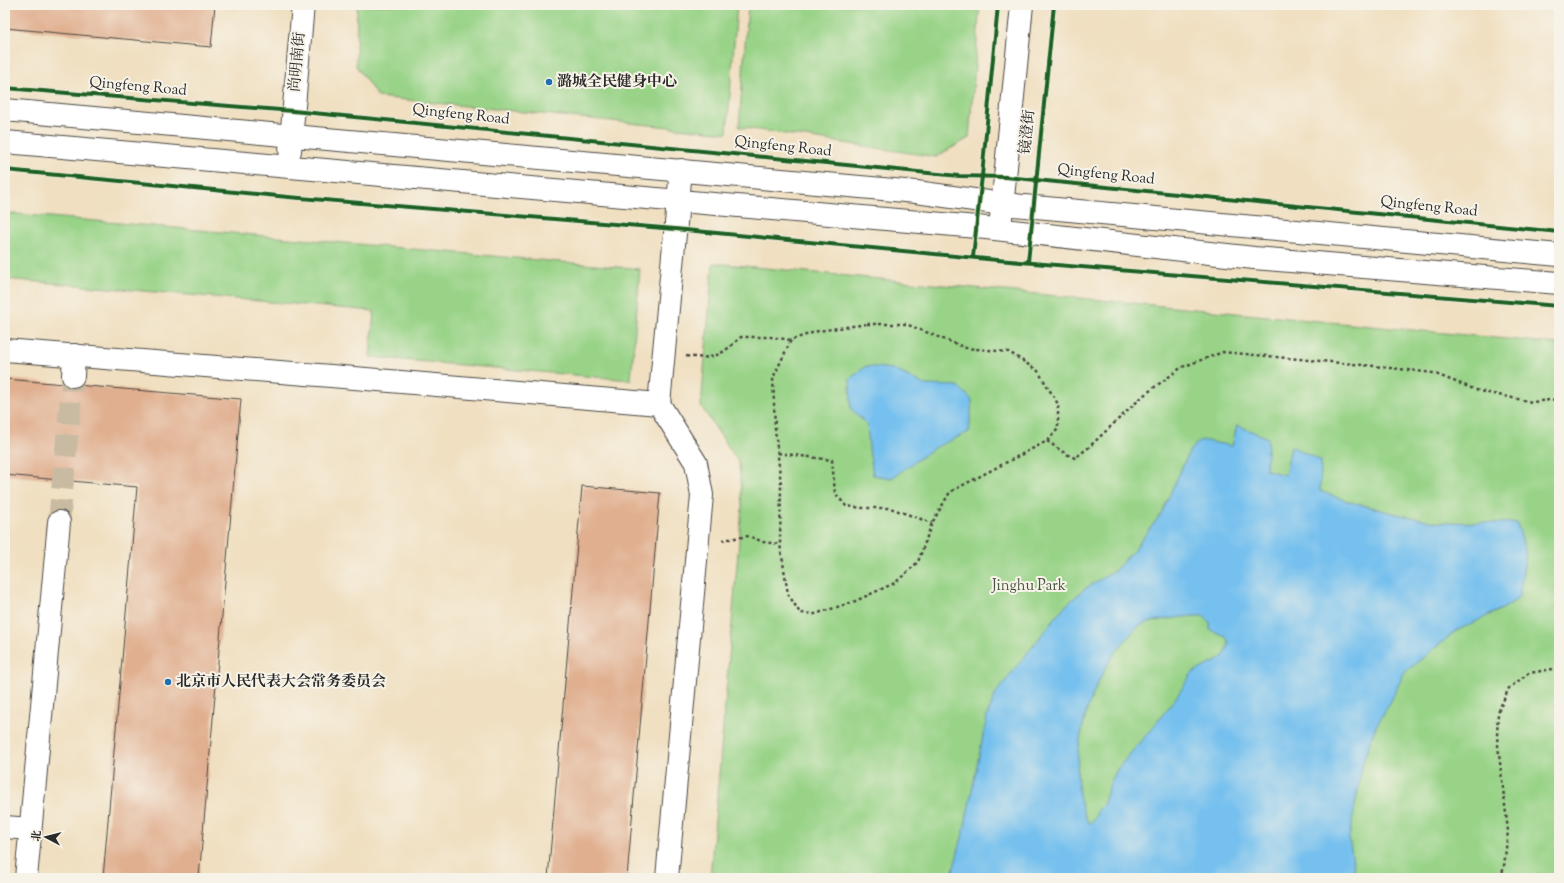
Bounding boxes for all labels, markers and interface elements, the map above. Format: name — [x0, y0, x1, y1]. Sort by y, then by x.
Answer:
street label: 尚明南街 — [285, 31, 311, 93]
street label: Qingfeng Road — [88, 72, 188, 102]
place label: 潞城全民健身中心 — [557, 72, 677, 93]
marker: 潞城全民健身中心 — [544, 77, 554, 87]
street label: Qingfeng Road — [411, 99, 511, 131]
street label: 镜澄街 — [1015, 109, 1041, 155]
street label: Qingfeng Road — [733, 131, 833, 163]
street label: Qingfeng Road — [1056, 159, 1156, 191]
street label: Qingfeng Road — [1379, 191, 1479, 223]
park label: Jinghu Park — [991, 576, 1066, 597]
place label: 北京市人民代表大会常务委员会 — [176, 672, 386, 693]
marker: 北京市人民代表大会常务委员会 — [163, 677, 173, 687]
north arrow — [26, 817, 66, 857]
text: 北 — [28, 829, 46, 842]

